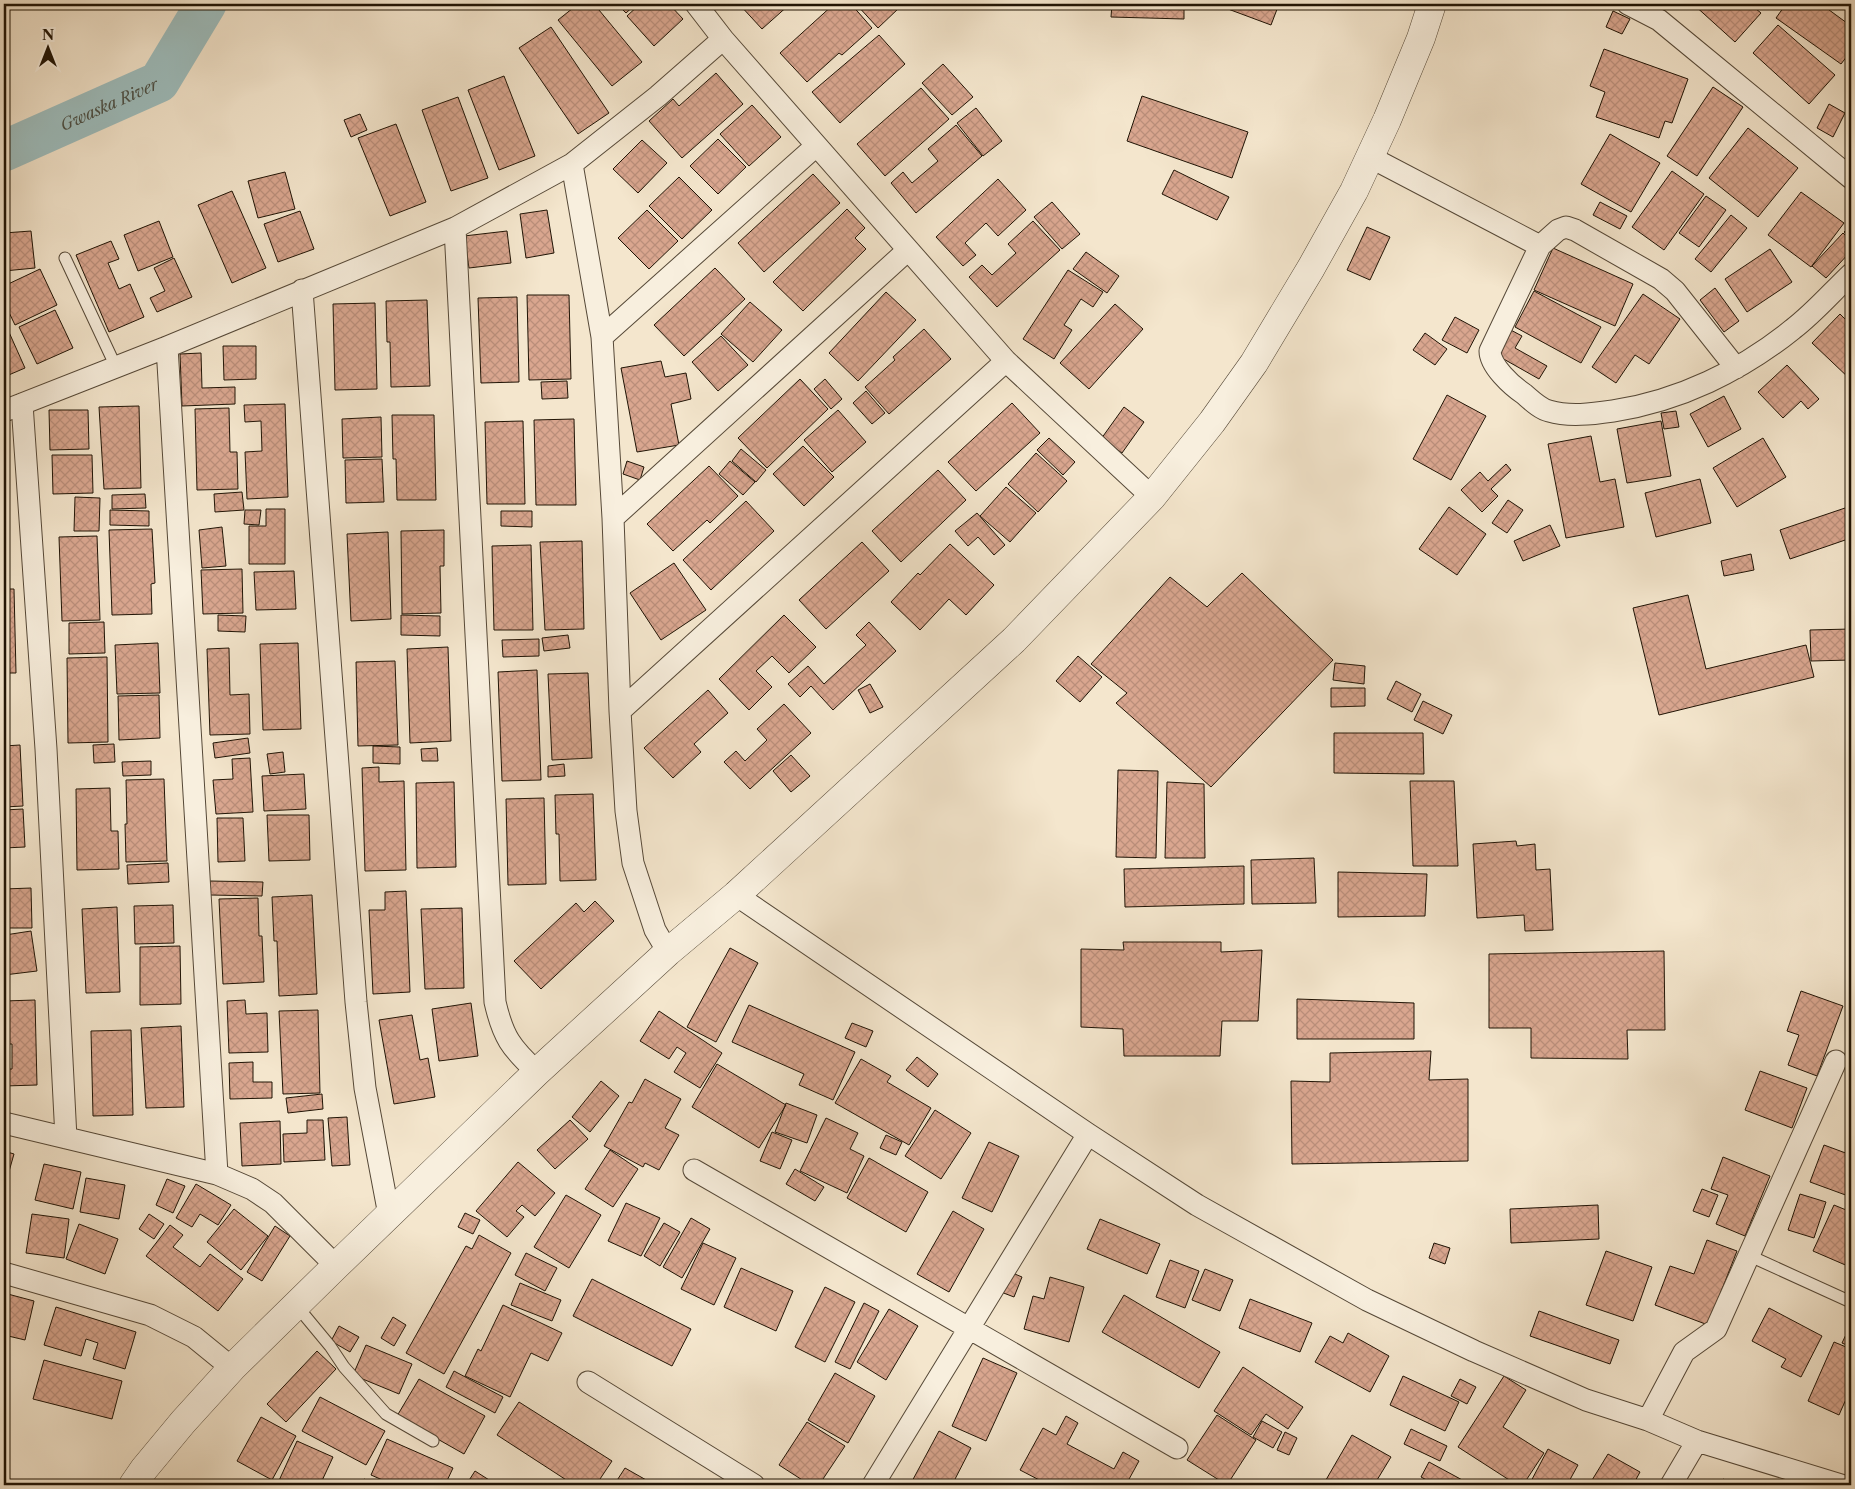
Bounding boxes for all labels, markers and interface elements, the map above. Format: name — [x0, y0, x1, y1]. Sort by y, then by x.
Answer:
north arrow — [22, 22, 72, 72]
text: N — [42, 26, 54, 44]
water label: Gwaska River — [57, 73, 163, 135]

